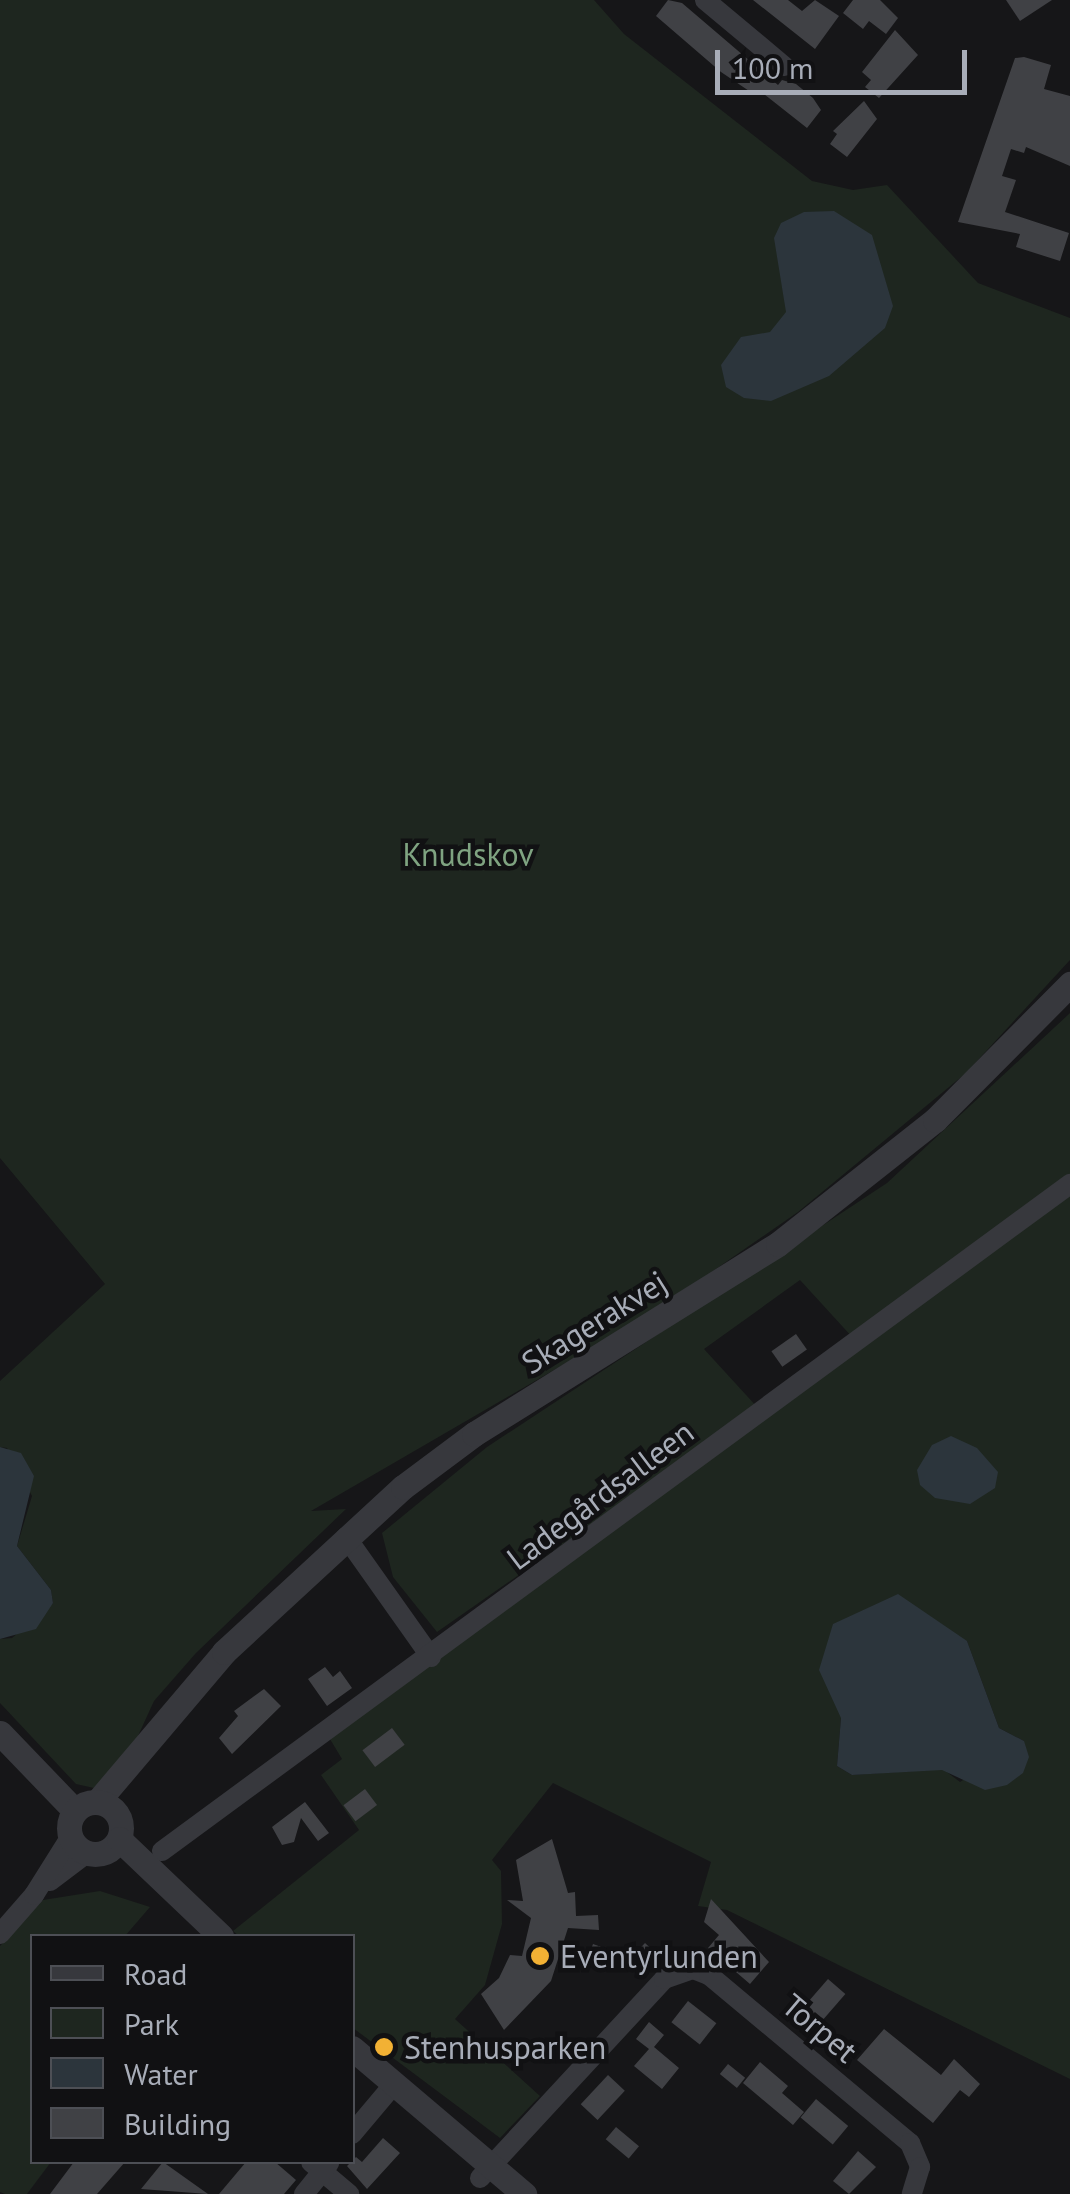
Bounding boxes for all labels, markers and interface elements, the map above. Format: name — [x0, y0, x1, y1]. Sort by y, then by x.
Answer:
scale bar — [720, 30, 972, 92]
text: 100 m — [732, 48, 813, 87]
park label: Knudskov — [402, 835, 534, 873]
street label: Skagerakvej — [515, 1262, 673, 1382]
street label: Ladegårdsalleen — [499, 1412, 701, 1578]
legend — [30, 1934, 355, 2164]
place label: Eventyrlunden — [560, 1937, 758, 1975]
marker: Eventyrlunden — [529, 1945, 551, 1967]
text: Road — [124, 1954, 188, 1993]
street label: Torpet — [775, 1986, 865, 2070]
text: Park — [124, 2004, 179, 2043]
place label: Stenhusparken — [404, 2028, 606, 2066]
marker: Stenhusparken — [373, 2036, 395, 2058]
text: Water — [124, 2054, 198, 2093]
text: Building — [124, 2104, 231, 2143]

